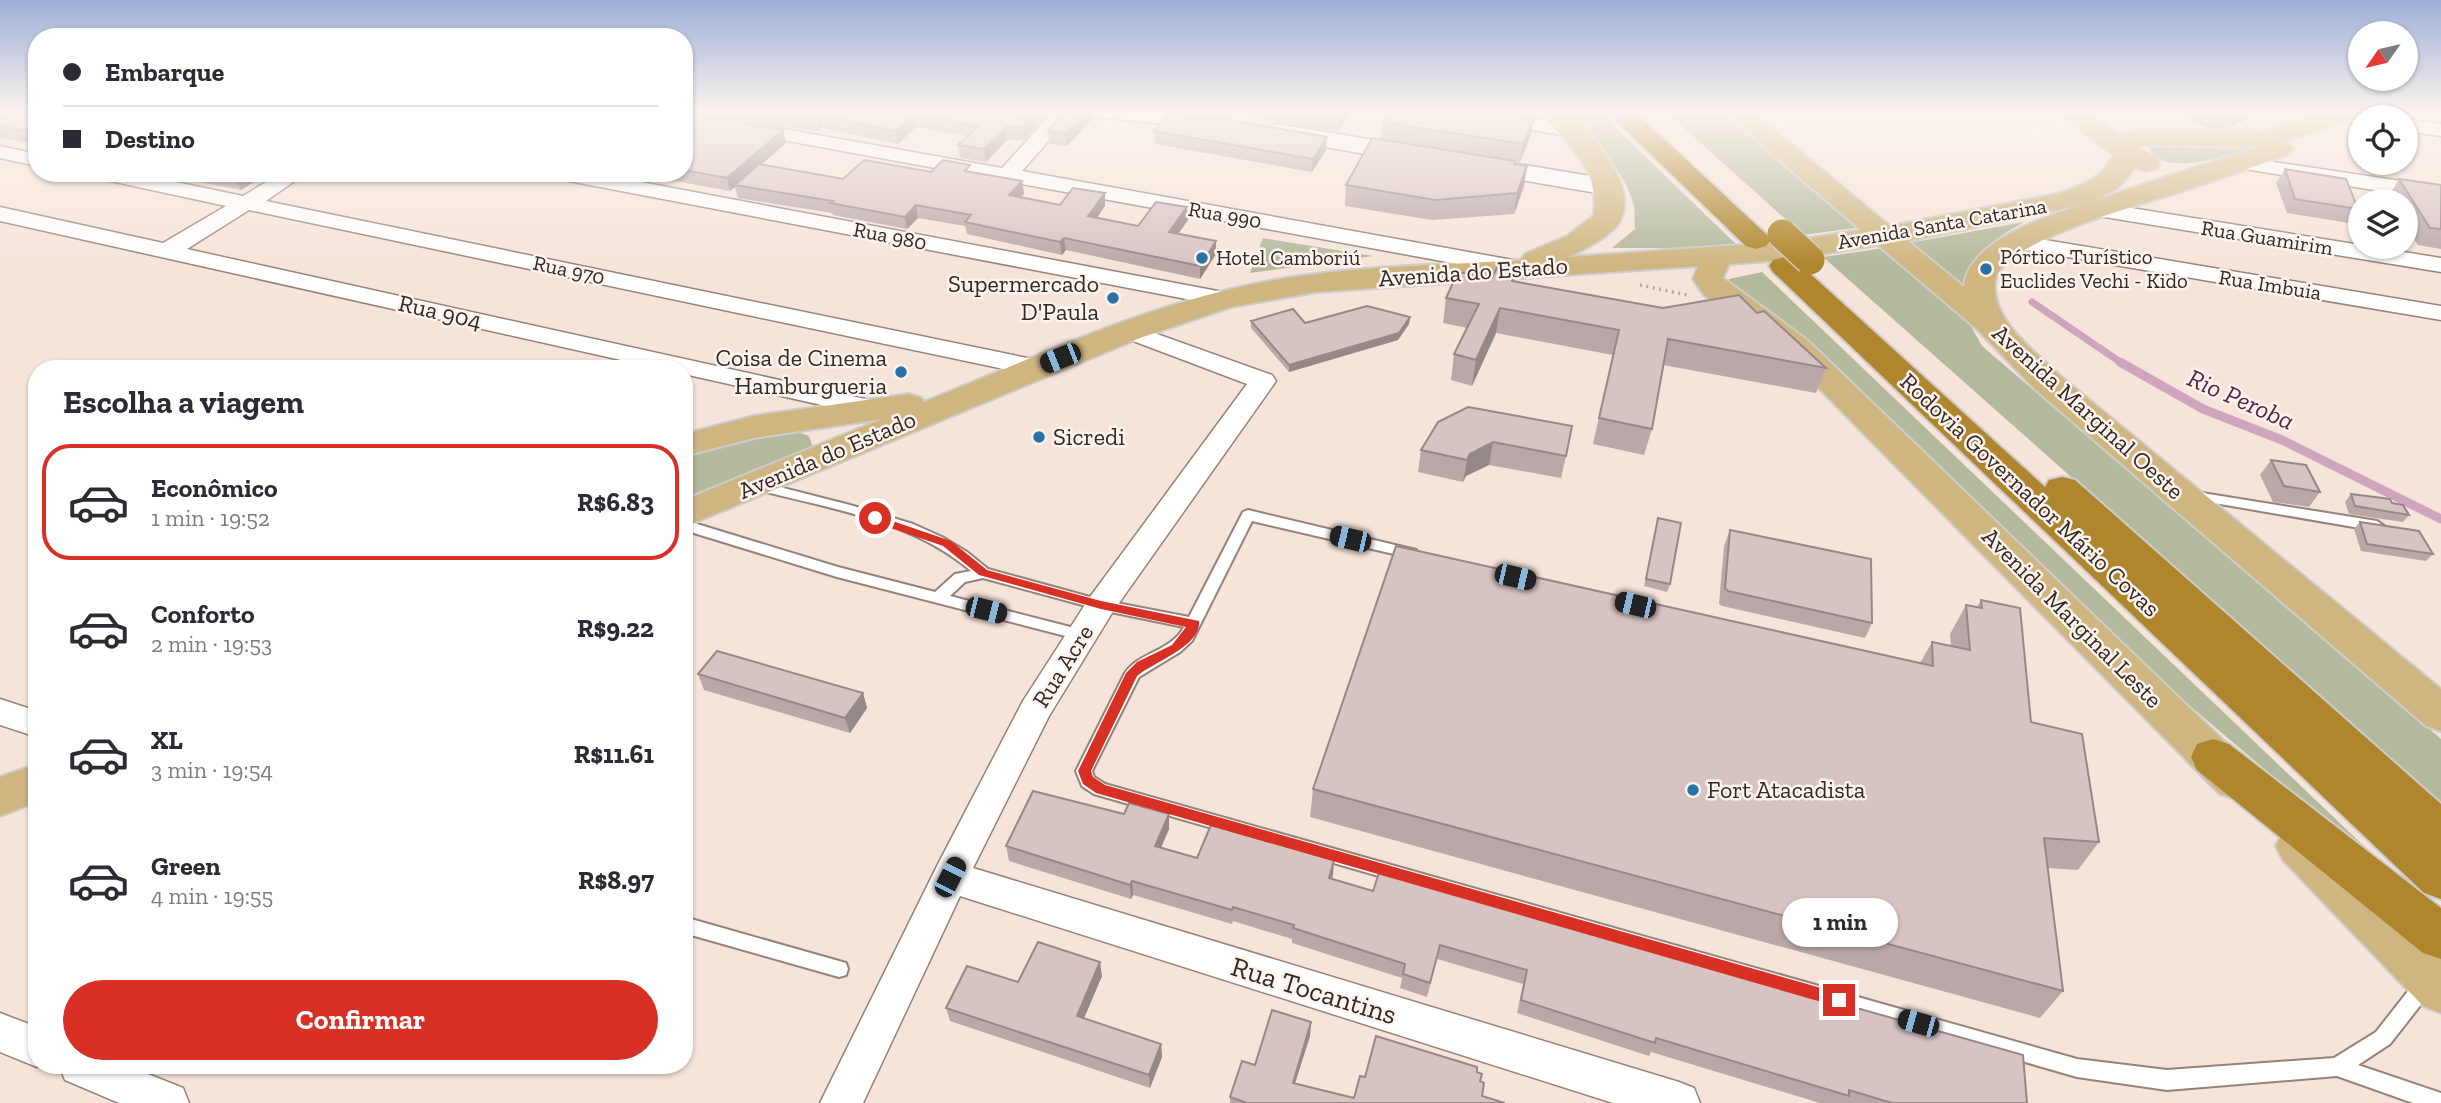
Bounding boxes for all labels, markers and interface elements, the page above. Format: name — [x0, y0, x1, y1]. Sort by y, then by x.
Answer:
north arrow — [2348, 21, 2418, 91]
map controls — [2348, 21, 2418, 259]
text: Embarque — [105, 56, 224, 88]
button: locate — [2348, 105, 2418, 175]
text: Destino — [105, 123, 195, 155]
button: layers — [2348, 189, 2418, 259]
street label: Avenida Santa Catarina — [1835, 193, 2048, 254]
street label: Rua 990 — [1186, 196, 1264, 233]
street label: Rua Guamirim — [2199, 215, 2335, 260]
street label: Rua 980 — [851, 216, 929, 255]
place label: Pórtico Turístico Euclides Vechi - Kido — [2000, 244, 2188, 293]
place label: Hotel Camboriú — [1216, 245, 1361, 270]
street label: Rua 970 — [531, 250, 607, 289]
marker: Hotel Camboriú — [1194, 250, 1210, 266]
street label: Avenida do Estado — [1377, 250, 1569, 293]
marker: Pórtico Turístico Euclides Vechi - Kido — [1978, 261, 1994, 277]
street label: Rua Imbuia — [2217, 264, 2323, 305]
place label: Supermercado D'Paula — [948, 269, 1099, 326]
street label: Rua 904 — [396, 288, 485, 335]
marker: Supermercado D'Paula — [1105, 290, 1121, 306]
street label: Avenida Marginal Oeste — [1987, 318, 2190, 505]
car — [1037, 340, 1084, 376]
place label: Coisa de Cinema Hamburgueria — [715, 343, 887, 400]
water label: Rio Peroba — [2183, 361, 2299, 437]
marker: Coisa de Cinema Hamburgueria — [893, 364, 909, 380]
street label: Rodovia Governador Mário Covas — [1895, 367, 2166, 623]
text: Escolha a viagem — [63, 383, 304, 421]
street label: Avenida do Estado — [734, 404, 920, 505]
place label: Sicredi — [1053, 422, 1125, 451]
marker: Sicredi — [1031, 429, 1047, 445]
icon: car — [67, 471, 130, 534]
text: Econômico — [151, 472, 278, 504]
text: R$6.83 — [577, 486, 654, 518]
route start — [859, 502, 891, 534]
text: 1 min · 19:52 — [151, 504, 270, 532]
street label: Avenida Marginal Leste — [1976, 522, 2168, 714]
car — [1328, 524, 1373, 554]
car — [1493, 562, 1538, 592]
car — [1613, 590, 1658, 620]
car — [964, 595, 1009, 625]
icon: car — [67, 597, 130, 660]
text: Conforto — [151, 598, 255, 630]
text: R$9.22 — [577, 612, 654, 644]
street label: Rua Acre — [1026, 619, 1099, 713]
text: 2 min · 19:53 — [151, 630, 272, 658]
icon: car — [67, 723, 130, 786]
text: XL — [151, 724, 183, 756]
text: R$11.61 — [574, 738, 654, 770]
text: 3 min · 19:54 — [151, 756, 273, 784]
place label: Fort Atacadista — [1707, 775, 1866, 804]
marker: Fort Atacadista — [1685, 782, 1701, 798]
icon: car — [67, 849, 130, 912]
text: Green — [151, 850, 221, 882]
car — [932, 854, 969, 900]
text: R$8.97 — [578, 864, 654, 896]
text: 4 min · 19:55 — [151, 882, 273, 910]
callout: 1 min — [1781, 898, 1897, 948]
text: 1 min — [1813, 908, 1867, 936]
street label: Rua Tocantins — [1227, 950, 1401, 1031]
button: Confirmar — [63, 980, 658, 1060]
route end — [1823, 984, 1855, 1016]
car — [1895, 1007, 1942, 1039]

